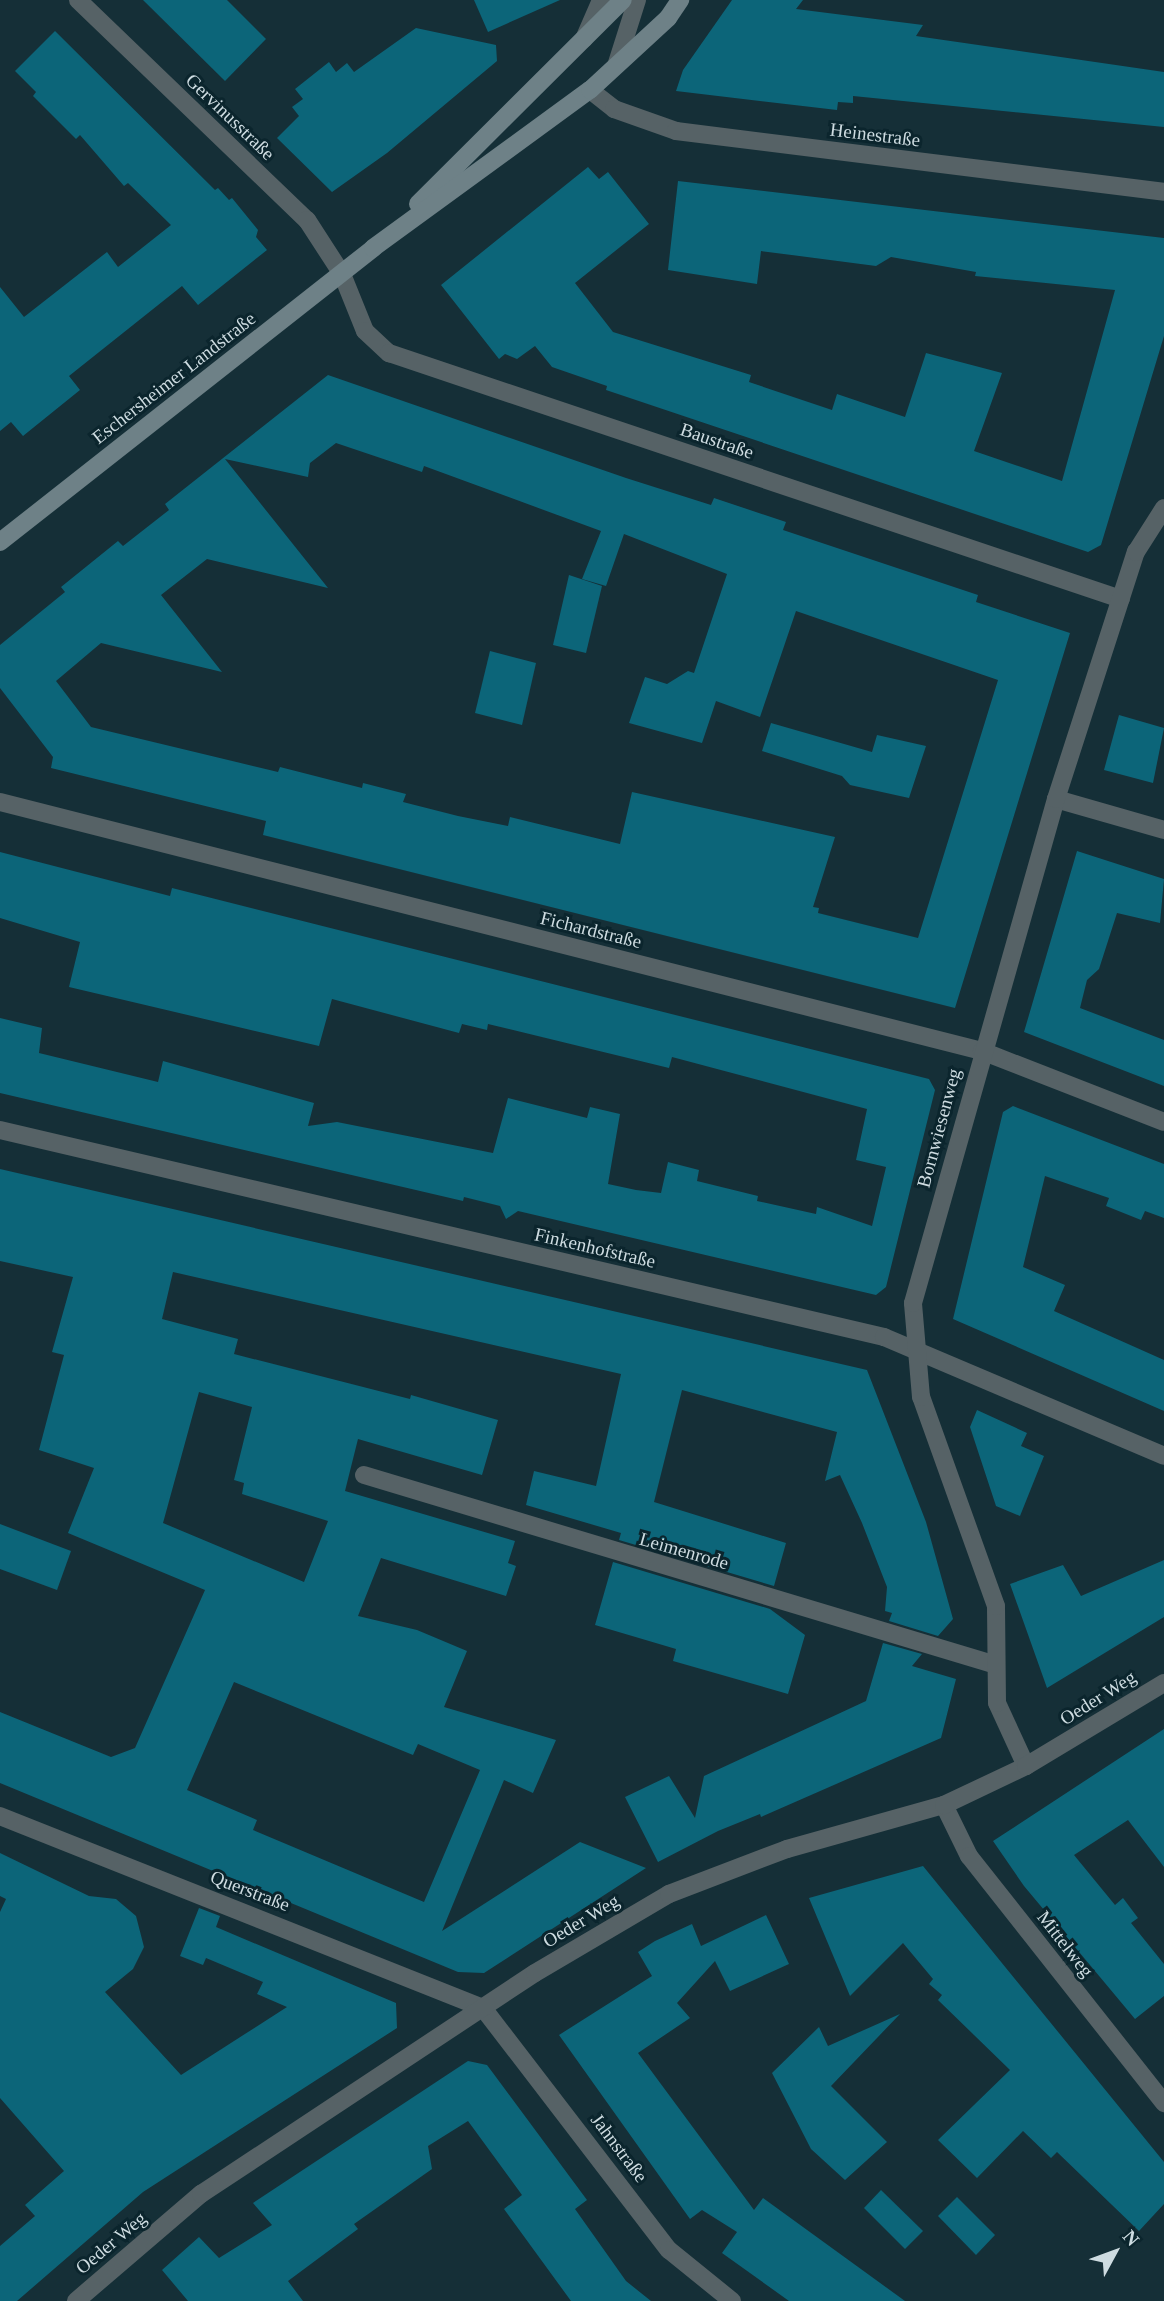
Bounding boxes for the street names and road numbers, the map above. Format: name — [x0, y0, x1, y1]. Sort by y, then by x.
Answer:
street label: Gervinusstraße — [181, 69, 279, 165]
street label: Heinestraße — [829, 118, 921, 152]
street label: Eschersheimer Landstraße — [88, 307, 260, 449]
street label: Baustraße — [677, 418, 757, 464]
street label: Fichardstraße — [538, 906, 644, 954]
street label: Bornwiesenweg — [912, 1066, 966, 1190]
street label: Finkenhofstraße — [532, 1223, 658, 1273]
street label: Leimenrode — [637, 1527, 731, 1575]
street label: Oeder Weg — [1056, 1666, 1140, 1730]
street label: Querstraße — [207, 1865, 293, 1917]
street label: Oeder Weg — [538, 1889, 624, 1953]
street label: Mittelweg — [1032, 1906, 1098, 1982]
street label: Jahnstraße — [586, 2109, 652, 2187]
street label: Oeder Weg — [71, 2207, 151, 2279]

